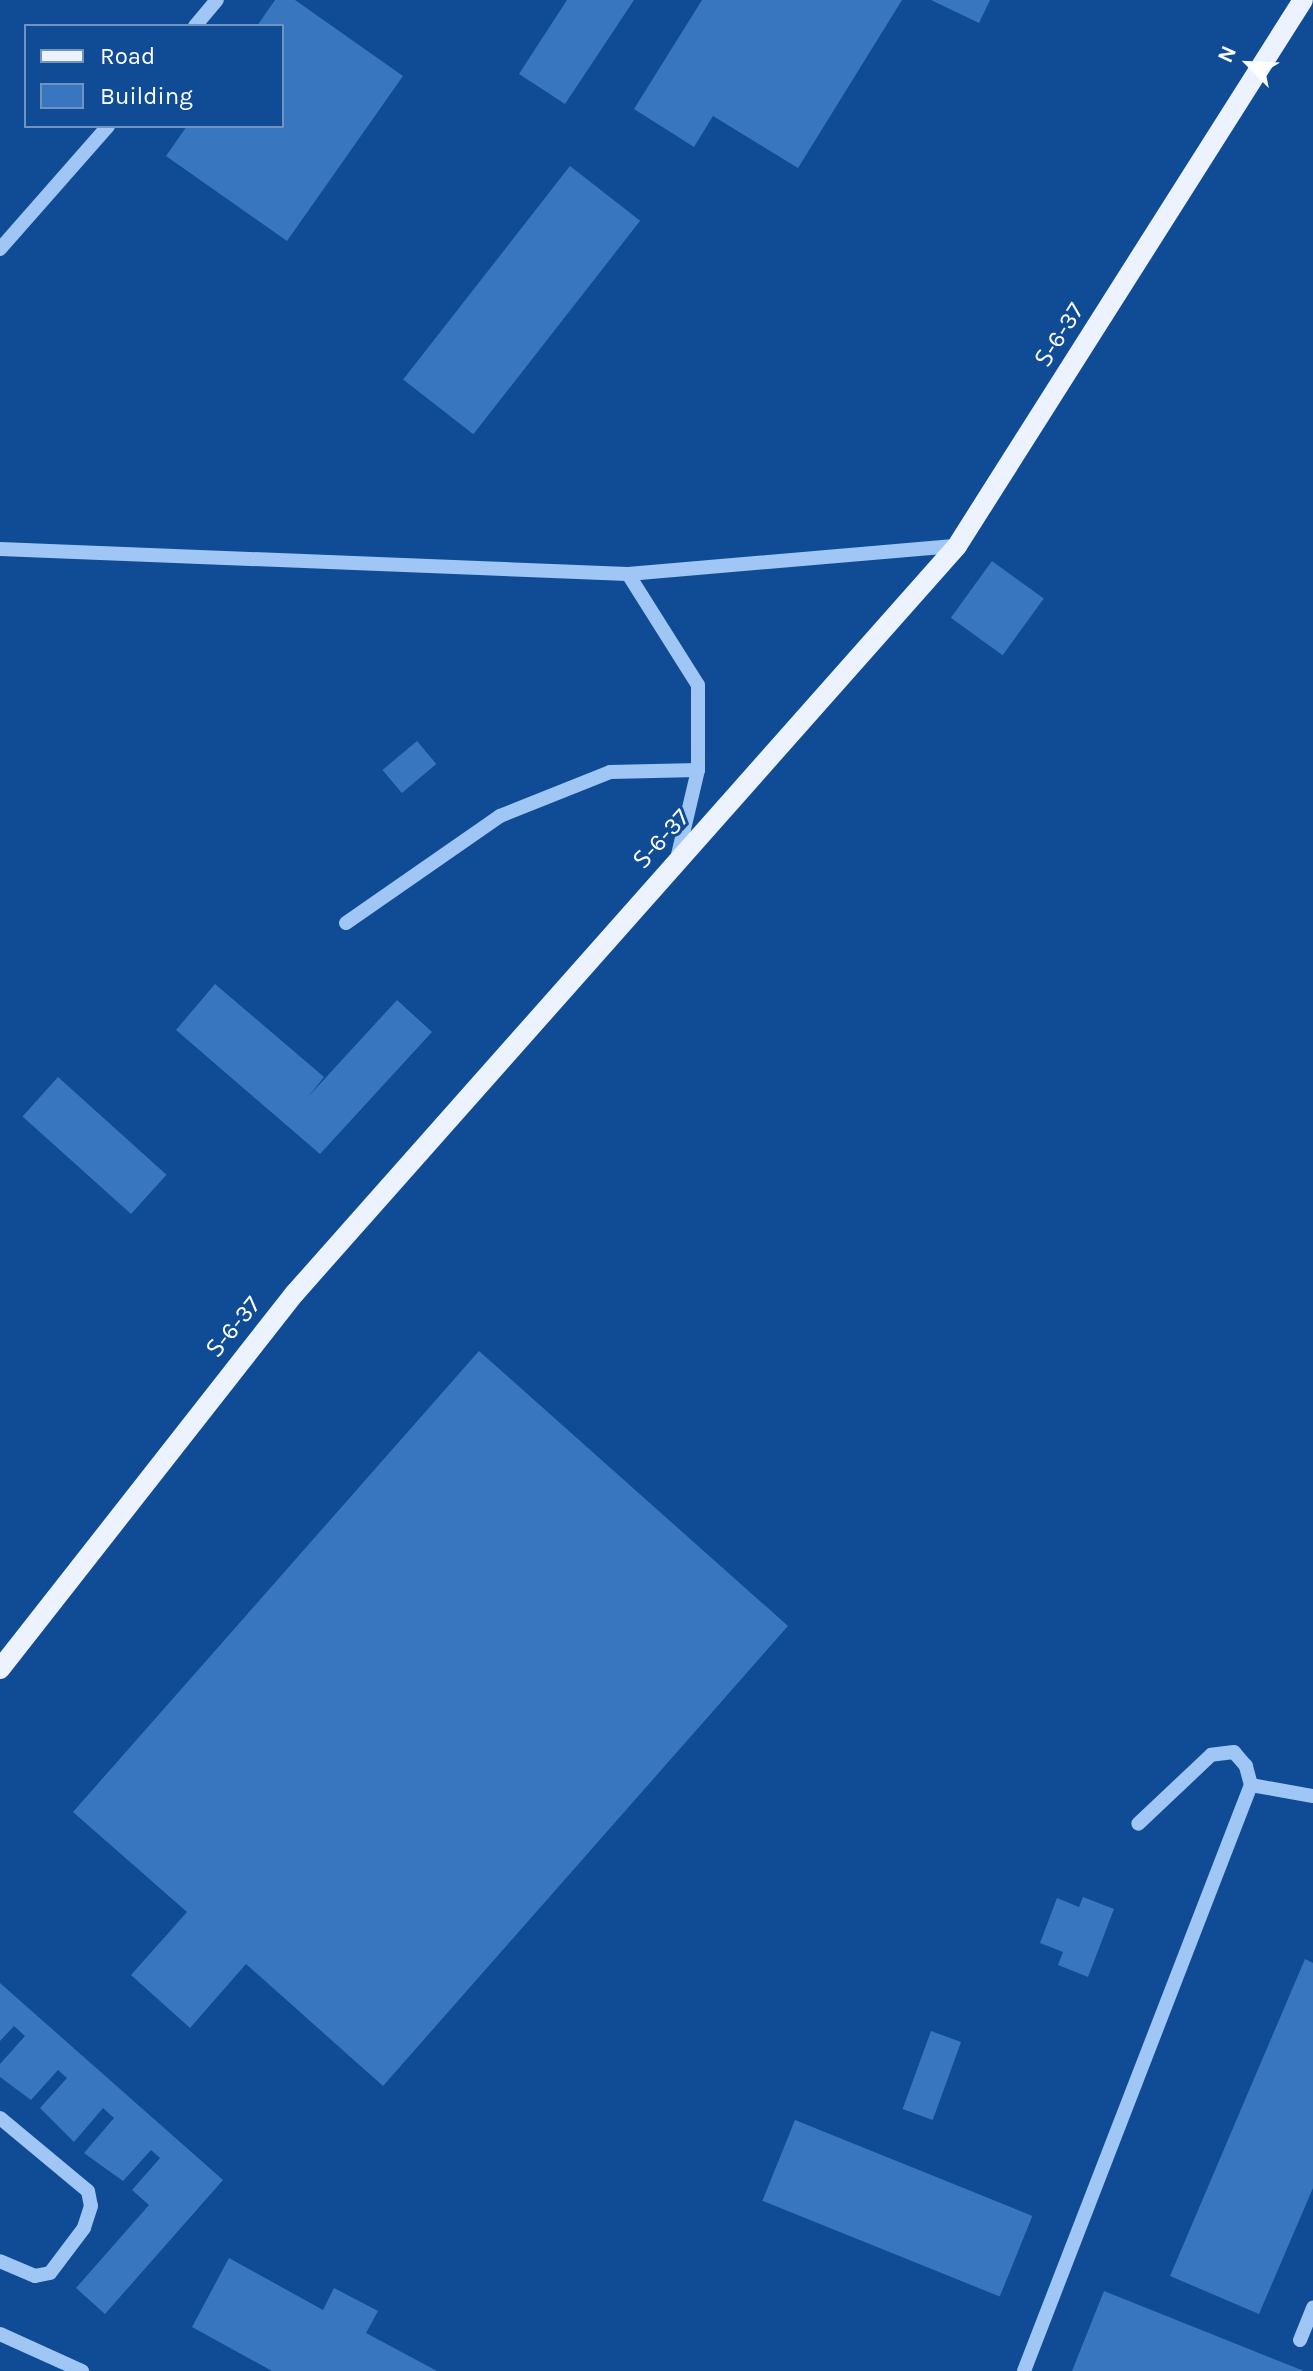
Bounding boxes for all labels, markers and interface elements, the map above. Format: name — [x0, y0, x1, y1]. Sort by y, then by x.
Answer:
legend — [24, 24, 284, 128]
north arrow — [1209, 24, 1289, 104]
text: Road — [100, 42, 155, 70]
text: N — [1212, 42, 1242, 67]
text: Building — [100, 82, 193, 110]
street label: Տ-6-37 — [1029, 298, 1091, 372]
street label: Տ-6-37 — [628, 804, 696, 874]
street label: Տ-6-37 — [201, 1291, 267, 1363]

